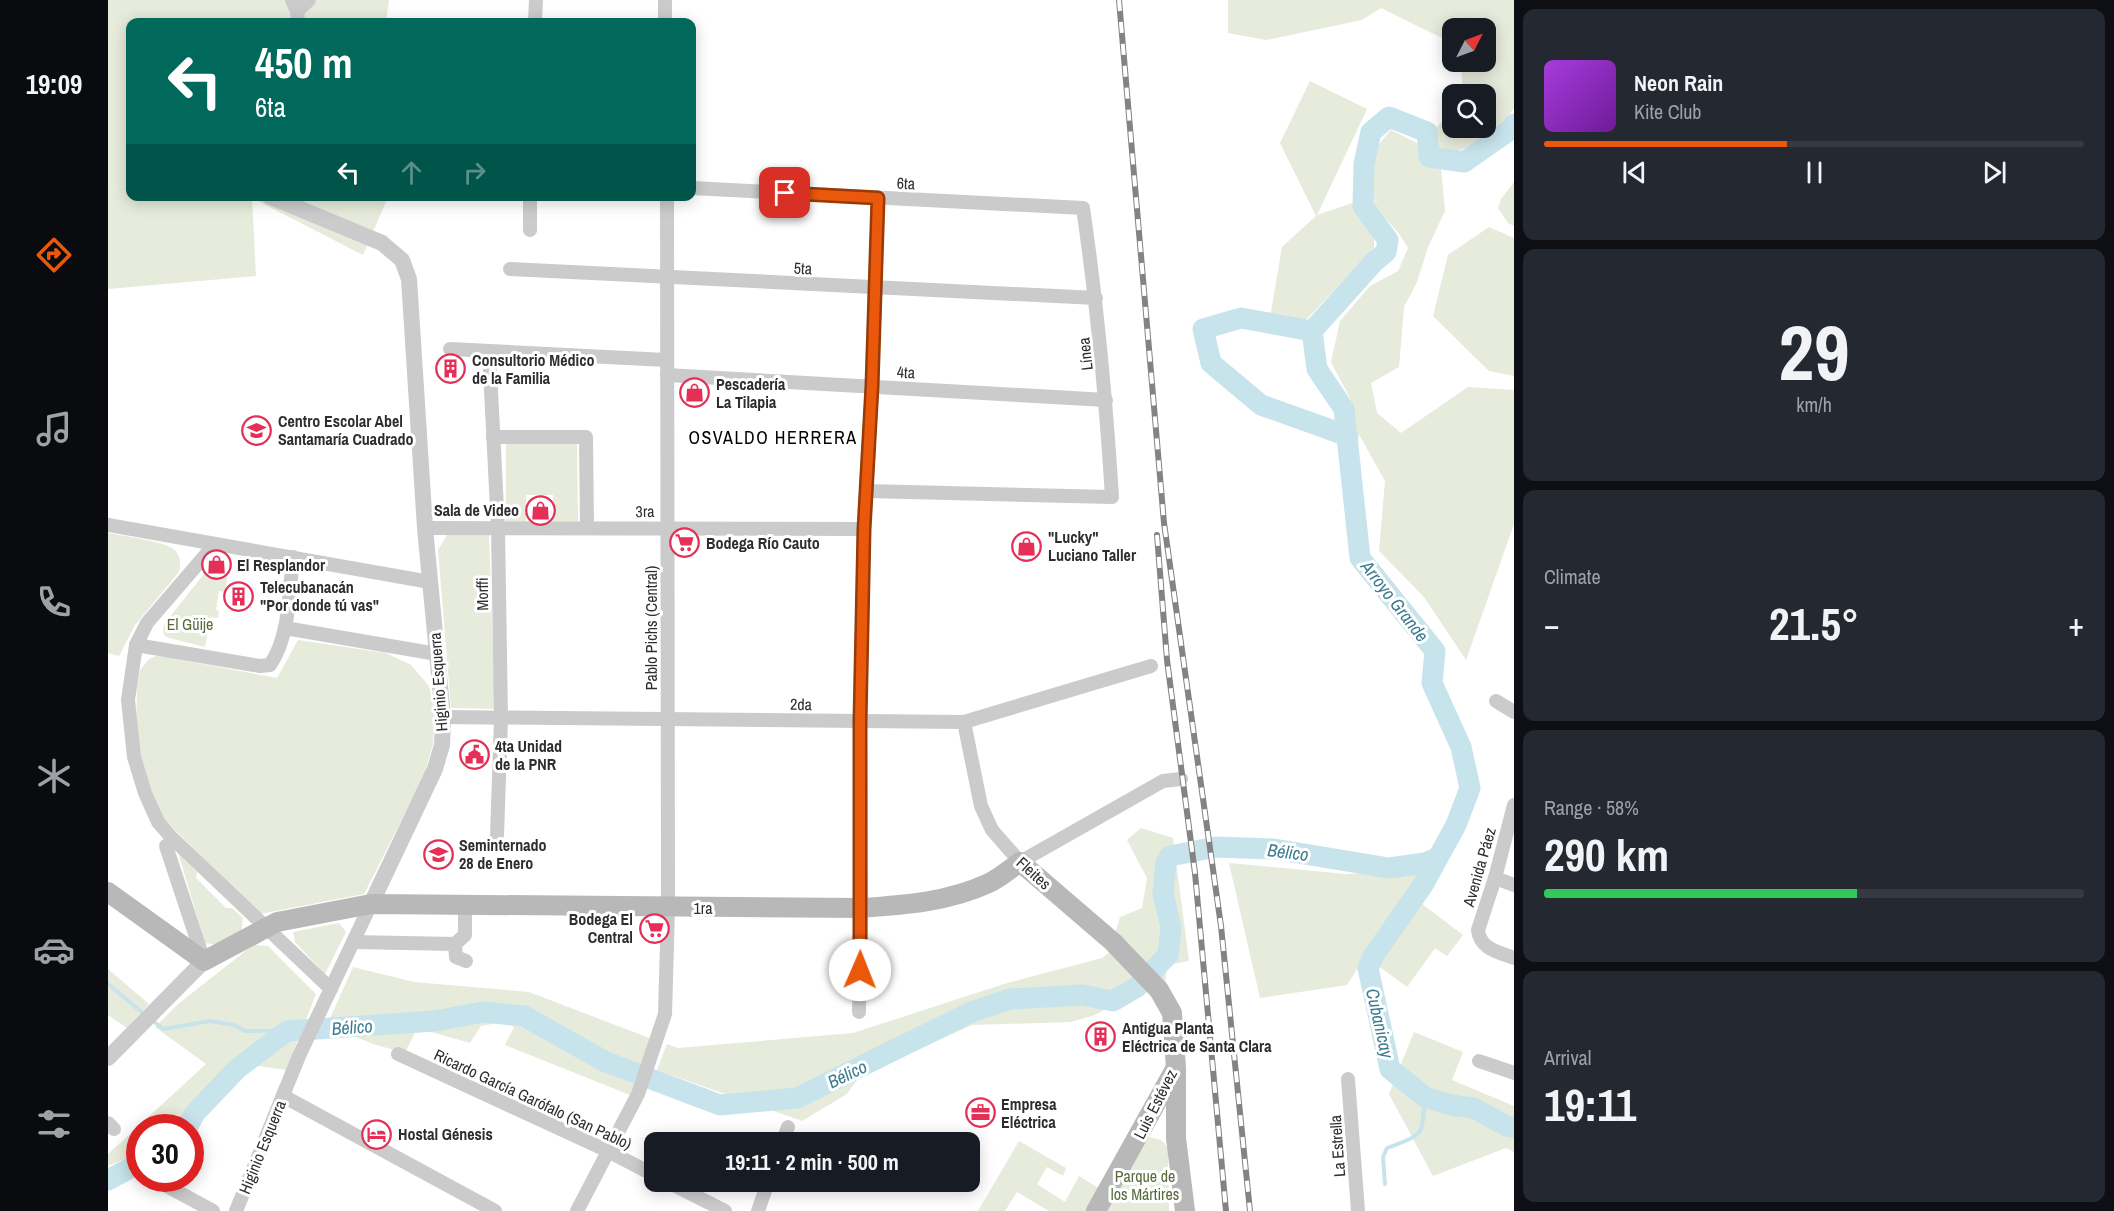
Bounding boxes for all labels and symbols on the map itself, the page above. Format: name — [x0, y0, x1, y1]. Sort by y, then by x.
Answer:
north arrow — [1442, 18, 1496, 72]
pin — [759, 167, 810, 218]
street label: 6ta — [896, 172, 916, 194]
street label: 5ta — [793, 257, 813, 279]
street label: Línea — [1072, 336, 1098, 371]
place label: Consultorio Médico de la Familia — [472, 349, 594, 389]
building icon: Consultorio Médico de la Familia — [435, 353, 467, 385]
street label: 4ta — [896, 361, 916, 383]
place label: Pescadería La Tilapia — [716, 373, 786, 413]
shop icon: Pescadería La Tilapia — [679, 377, 711, 409]
place label: Centro Escolar Abel Santamaría Cuadrado — [278, 410, 414, 450]
school or university icon: Centro Escolar Abel Santamaría Cuadrado — [241, 414, 273, 446]
district label: OSVALDO HERRERA — [688, 425, 858, 450]
shop icon: Sala de Video — [524, 494, 556, 526]
place label: Sala de Video — [434, 499, 519, 521]
street label: 3ra — [635, 500, 655, 522]
place label: "Lucky" Luciano Taller — [1048, 526, 1137, 566]
supermarket icon: Bodega Río Cauto — [669, 527, 701, 559]
shop icon: "Lucky" Luciano Taller — [1011, 530, 1043, 562]
place label: Bodega Río Cauto — [706, 532, 820, 554]
shop icon: El Resplandor — [200, 549, 232, 581]
place label: El Resplandor — [237, 554, 326, 576]
water label: Arroyo Grande — [1355, 554, 1435, 647]
street label: Pablo Pichs (Central) — [640, 566, 662, 690]
place label: Telecubanacán "Por donde tú vas" — [260, 576, 379, 616]
street label: Morffi — [471, 577, 493, 611]
building icon: Telecubanacán "Por donde tú vas" — [223, 580, 255, 612]
park label: El Güije — [167, 613, 213, 635]
street label: Higinio Esquerra — [424, 631, 452, 732]
street label: 2da — [790, 693, 813, 715]
place label: 4ta Unidad de la PNR — [495, 735, 562, 775]
public building icon: 4ta Unidad de la PNR — [458, 739, 490, 771]
street label: Avenida Páez — [1457, 824, 1501, 910]
place label: Seminternado 28 de Enero — [459, 834, 547, 874]
water label: Bélico — [1266, 837, 1310, 867]
school or university icon: Seminternado 28 de Enero — [422, 838, 454, 870]
street label: Fleites — [1012, 852, 1056, 894]
street label: 1ra — [694, 897, 713, 919]
place label: Bodega El Central — [569, 908, 633, 948]
supermarket icon: Bodega El Central — [638, 912, 670, 944]
position arrow — [828, 938, 892, 1002]
water label: Cubanicay — [1360, 986, 1400, 1062]
water label: Bélico — [331, 1013, 373, 1041]
place label: Antigua Planta Eléctrica de Santa Clara — [1122, 1017, 1272, 1057]
building icon: Antigua Planta Eléctrica de Santa Clara — [1085, 1021, 1117, 1053]
street label: Ricardo García Garófalo (San Pablo) — [431, 1043, 635, 1155]
water label: Bélico — [823, 1054, 871, 1094]
street label: Luis Estévez — [1128, 1065, 1182, 1142]
place label: Empresa Eléctrica — [1001, 1093, 1057, 1133]
street label: Higinio Esquerra — [233, 1096, 291, 1197]
office icon: Empresa Eléctrica — [964, 1097, 996, 1129]
speed limit sign: 30 — [126, 1114, 204, 1192]
street label: La Estrella — [1324, 1114, 1350, 1178]
hotel icon: Hostal Génesis — [361, 1118, 393, 1150]
place label: Hostal Génesis — [398, 1123, 493, 1145]
park label: Parque de los Mártires — [1111, 1165, 1179, 1205]

